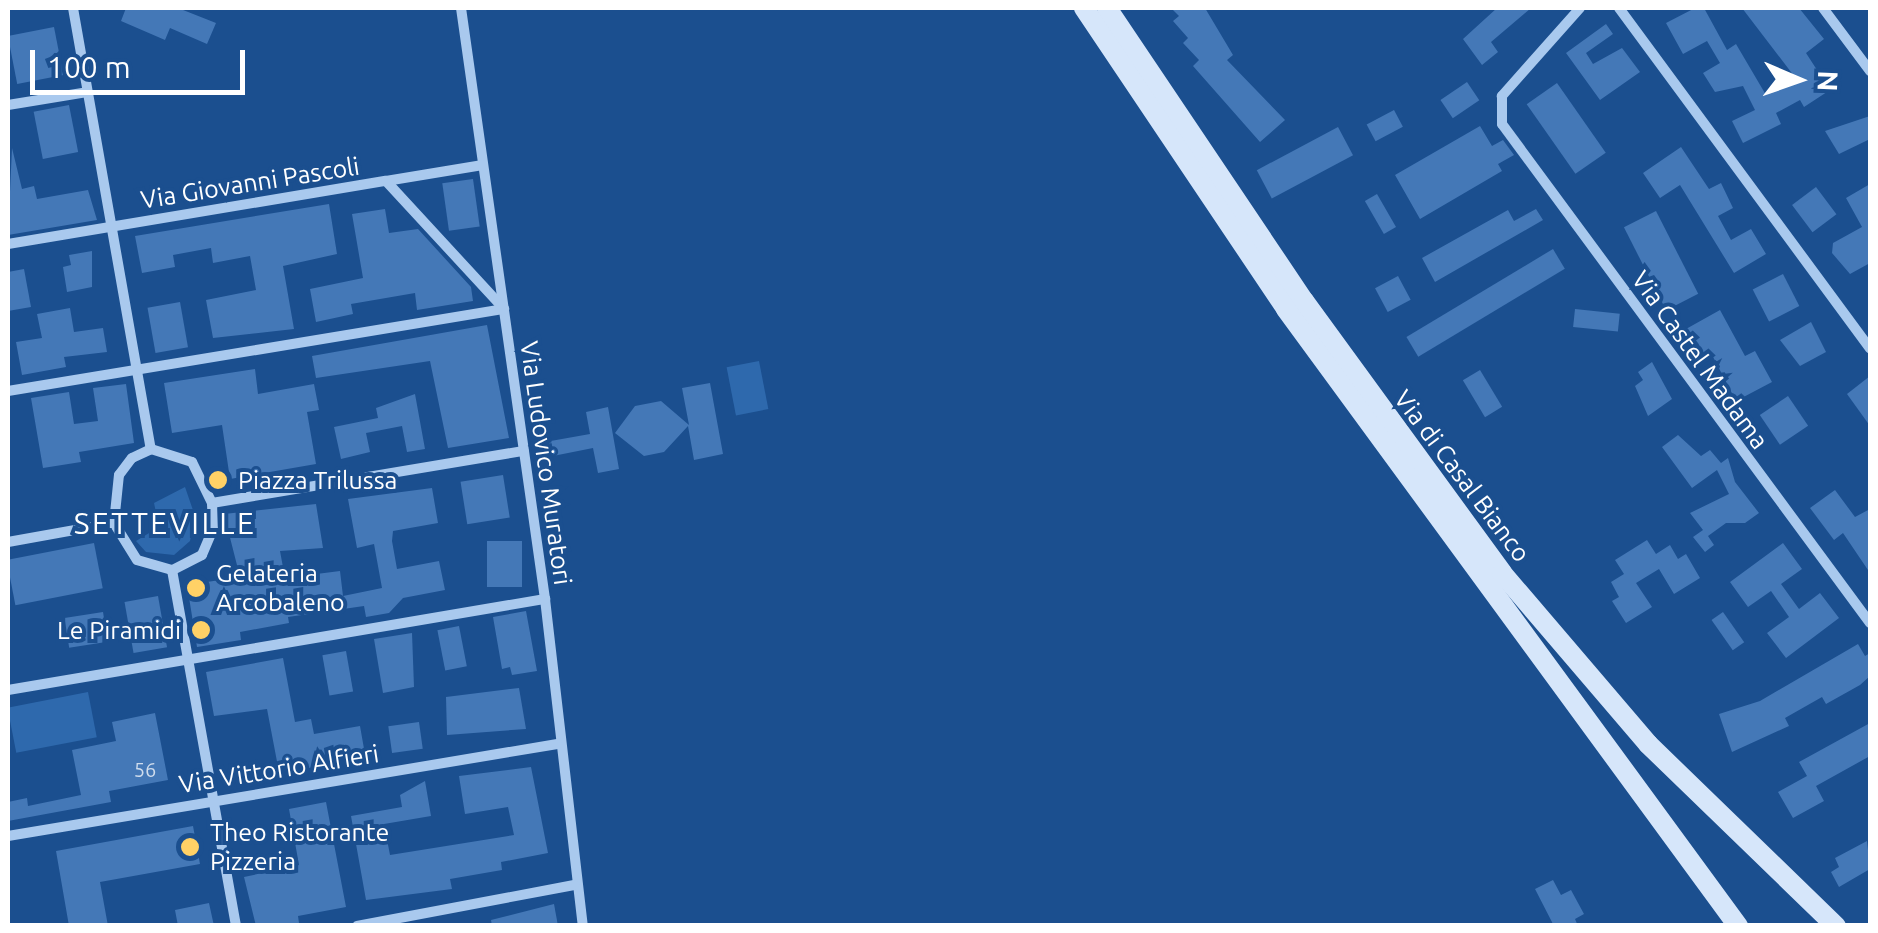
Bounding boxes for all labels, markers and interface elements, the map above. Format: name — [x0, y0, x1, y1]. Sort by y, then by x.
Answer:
scale bar — [35, 30, 250, 92]
north arrow — [1748, 30, 1848, 130]
text: 100 m — [47, 50, 131, 84]
text: N — [1813, 70, 1844, 92]
street label: Via Giovanni Pascoli — [138, 151, 362, 215]
street label: Via Castel Madama — [1625, 265, 1775, 455]
street label: Via Ludovico Muratori — [514, 339, 578, 587]
street label: Via di Casal Bianco — [1388, 384, 1536, 568]
place label: Piazza Trilussa — [238, 465, 397, 495]
marker: Piazza Trilussa — [207, 469, 229, 491]
district label: SETTEVILLE — [74, 505, 256, 541]
place label: Gelateria Arcobaleno — [216, 559, 345, 618]
marker: Gelateria Arcobaleno — [185, 577, 207, 599]
place label: Le Piramidi — [57, 615, 181, 645]
marker: Le Piramidi — [190, 619, 212, 641]
street label: Via Vittorio Alfieri — [177, 738, 381, 800]
house number: 56 — [134, 757, 156, 781]
place label: Theo Ristorante Pizzeria — [210, 818, 389, 877]
marker: Theo Ristorante Pizzeria — [179, 836, 201, 858]

